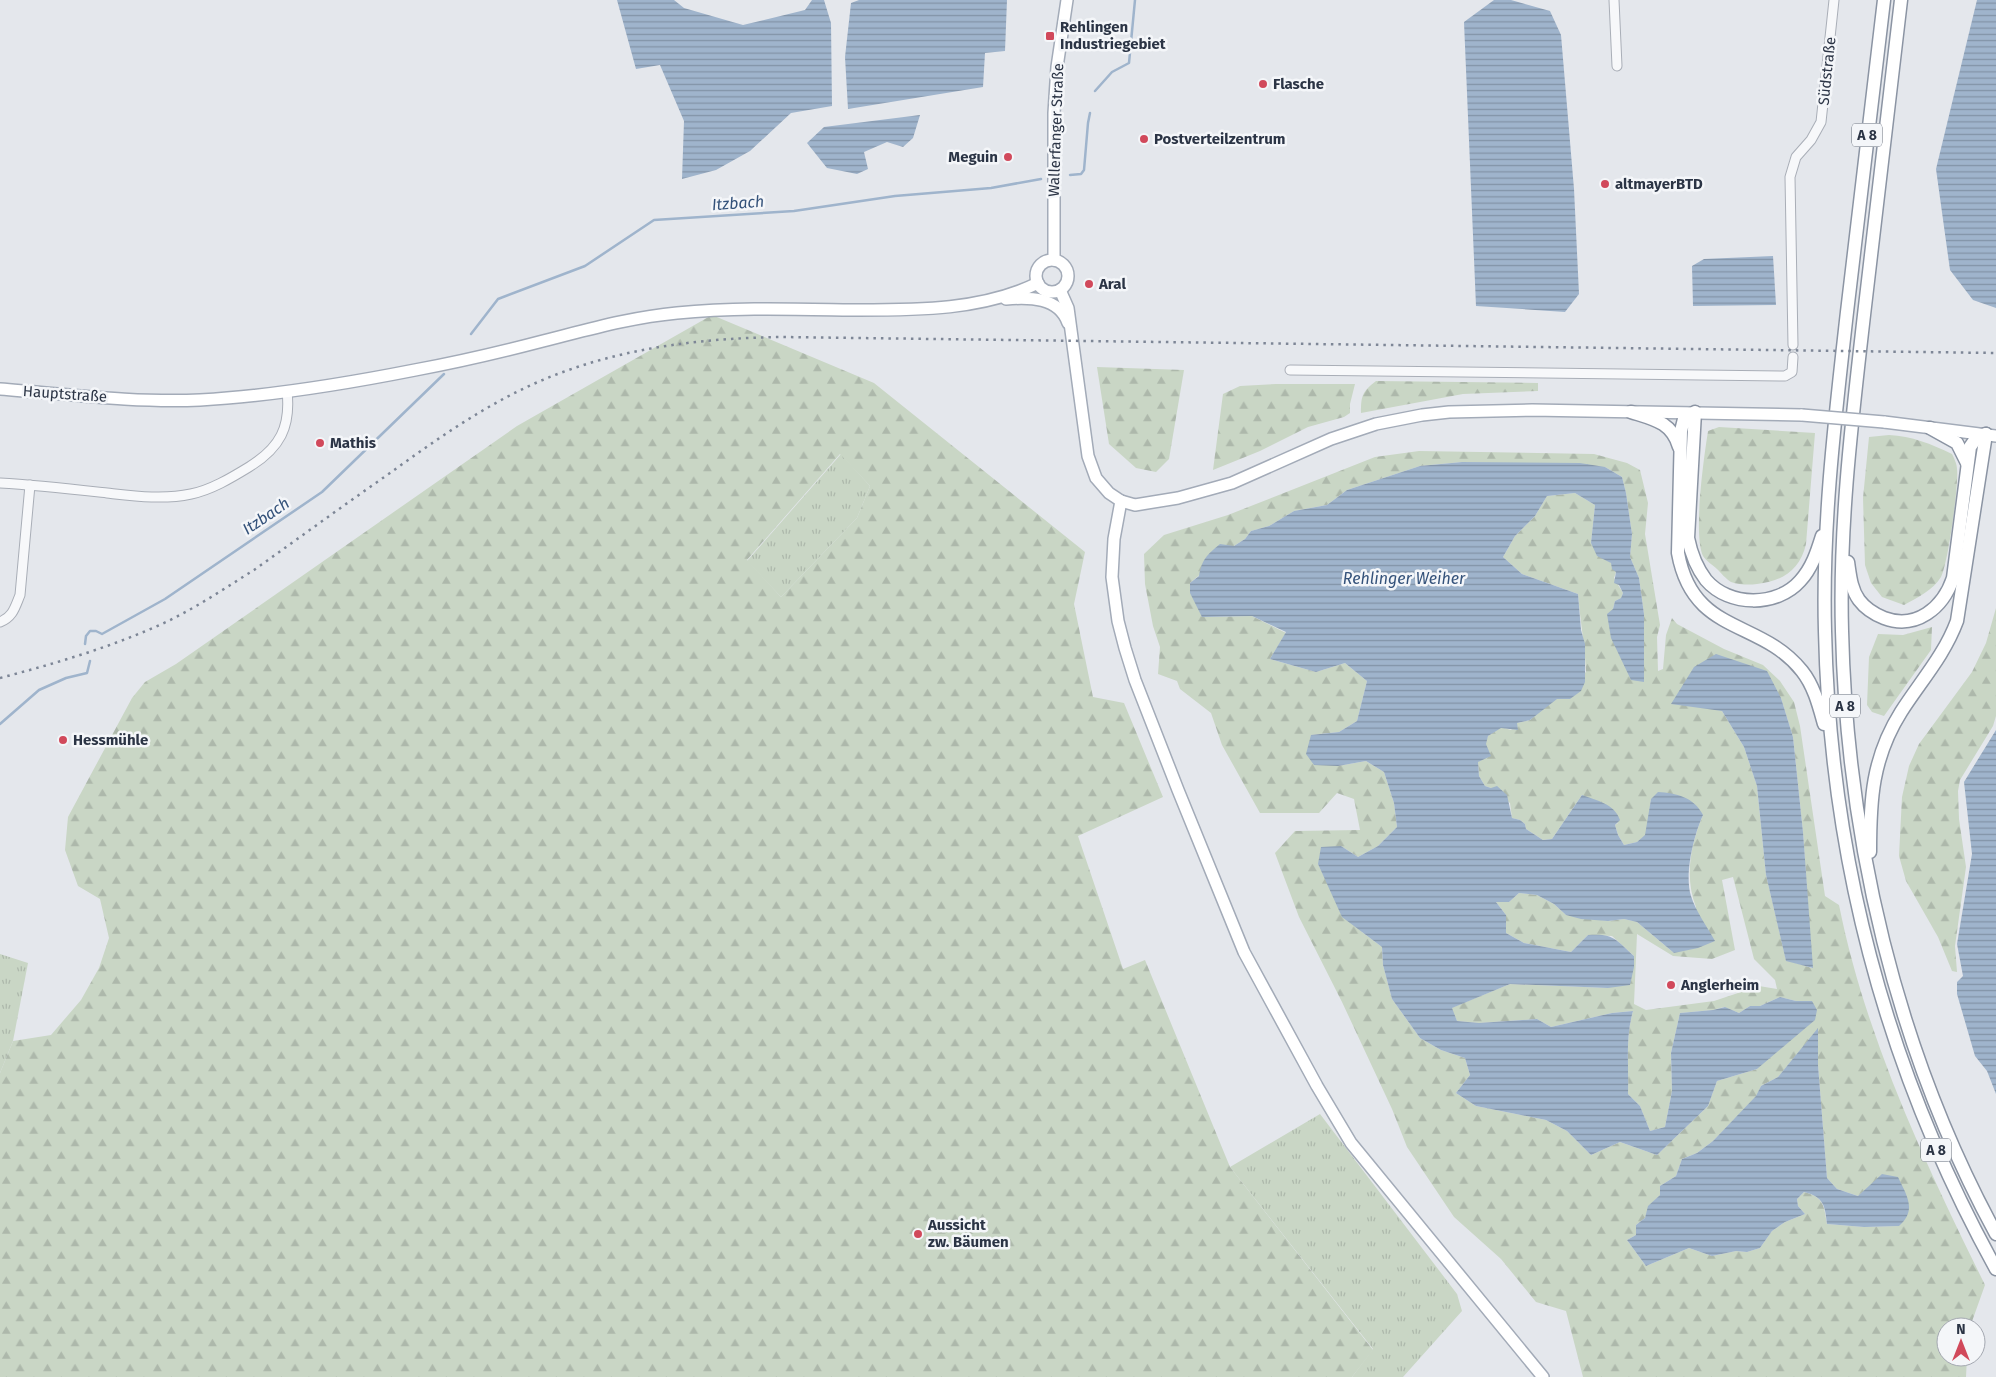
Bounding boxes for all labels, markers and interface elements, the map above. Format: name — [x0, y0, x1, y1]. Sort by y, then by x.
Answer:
place label: Rehlingen Industriegebiet — [1060, 18, 1166, 53]
marker: Rehlingen Industriegebiet — [1044, 30, 1056, 42]
street label: Südstraße — [1814, 36, 1840, 106]
street label: Wallerfanger Straße — [1045, 63, 1067, 197]
place label: Flasche — [1273, 75, 1324, 93]
marker: Flasche — [1257, 78, 1269, 90]
road number: A 8 — [1852, 124, 1882, 146]
place label: Postverteilzentrum — [1154, 130, 1286, 148]
marker: Postverteilzentrum — [1138, 133, 1150, 145]
place label: Meguin — [948, 148, 998, 166]
marker: Meguin — [1002, 151, 1014, 163]
place label: altmayerBTD — [1615, 175, 1703, 193]
marker: altmayerBTD — [1599, 178, 1611, 190]
water label: Itzbach — [711, 192, 765, 214]
place label: Aral — [1098, 275, 1126, 293]
marker: Aral — [1083, 278, 1095, 290]
street label: Hauptstraße — [22, 382, 108, 406]
place label: Mathis — [330, 434, 376, 452]
marker: Mathis — [314, 437, 326, 449]
water label: Itzbach — [239, 493, 293, 539]
water label: Rehlinger Weiher — [1343, 569, 1466, 588]
road number: A 8 — [1830, 694, 1860, 718]
place label: Hessmühle — [73, 731, 148, 749]
marker: Hessmühle — [57, 734, 69, 746]
place label: Anglerheim — [1680, 976, 1759, 994]
marker: Anglerheim — [1665, 979, 1677, 991]
road number: A 8 — [1921, 1138, 1951, 1162]
place label: Aussicht zw. Bäumen — [927, 1216, 1009, 1251]
marker: Aussicht zw. Bäumen — [912, 1228, 924, 1240]
north arrow — [1936, 1317, 1986, 1367]
text: N — [1956, 1321, 1966, 1338]

